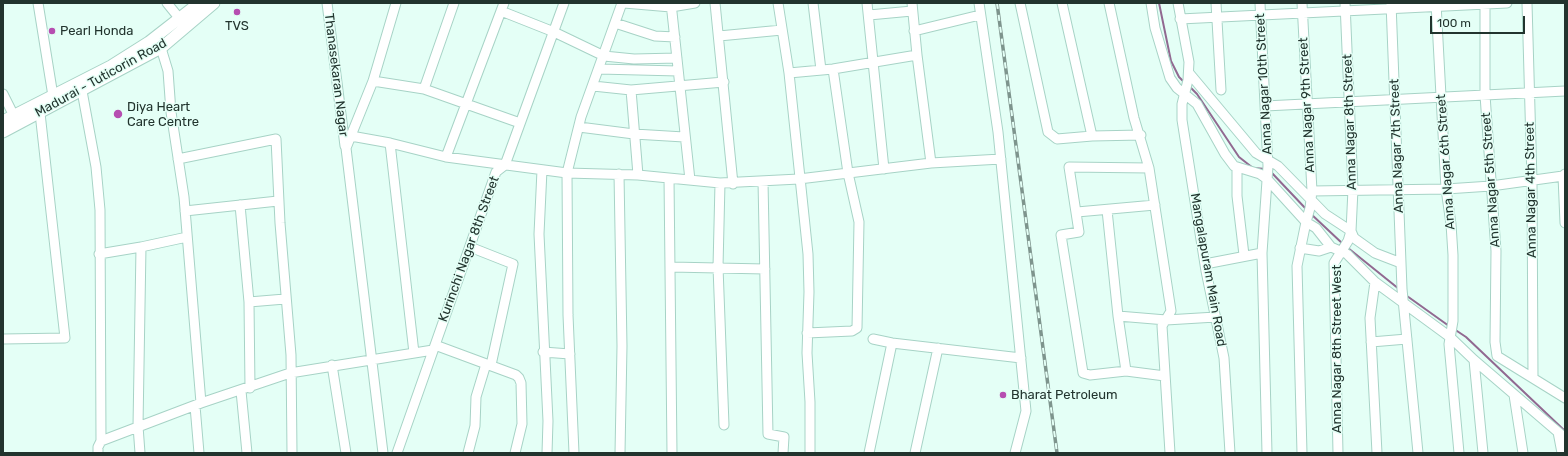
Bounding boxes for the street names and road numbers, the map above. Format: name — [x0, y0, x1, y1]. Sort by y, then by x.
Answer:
street label: Thanasekaran Nagar — [321, 12, 351, 138]
street label: Anna Nagar 10th Street — [1253, 13, 1275, 155]
street label: Madurai - Tuticorin Road — [32, 35, 170, 121]
street label: Anna Nagar 9th Street — [1296, 37, 1318, 173]
street label: Anna Nagar 8th Street — [1340, 54, 1360, 190]
street label: Anna Nagar 7th Street — [1387, 79, 1407, 213]
street label: Anna Nagar 6th Street — [1433, 94, 1459, 230]
street label: Anna Nagar 5th Street — [1478, 112, 1504, 248]
street label: Anna Nagar 4th Street — [1522, 122, 1540, 258]
street label: Kurinchi Nagar 8th Street — [435, 174, 503, 324]
street label: Mangalapuram Main Road — [1187, 192, 1229, 348]
street label: Anna Nagar 8th Street West — [1329, 265, 1345, 433]

